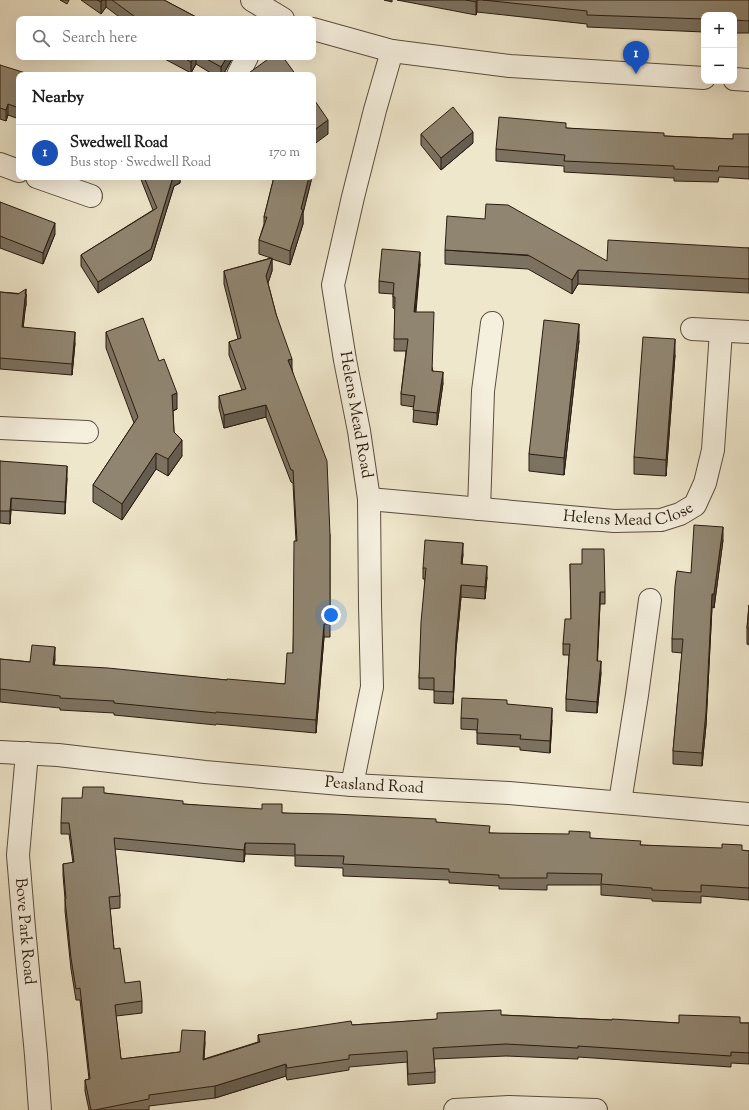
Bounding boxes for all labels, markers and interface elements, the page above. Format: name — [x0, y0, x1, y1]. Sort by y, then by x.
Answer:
map controls — [701, 12, 737, 84]
button: + — [701, 12, 737, 48]
search box — [16, 16, 316, 60]
icon: search — [30, 27, 52, 49]
text: Search here — [62, 28, 137, 49]
pin: 1 — [623, 41, 649, 74]
button: − — [701, 48, 737, 84]
text: Nearby — [32, 86, 84, 110]
text: Swedwell Road — [70, 133, 168, 154]
text: 1 — [43, 144, 47, 162]
text: 170 m — [269, 144, 300, 162]
text: Bus stop · Swedwell Road — [70, 154, 211, 172]
street label: Helens Mead Road — [333, 350, 377, 480]
street label: Helens Mead Close — [562, 497, 698, 533]
your location — [321, 605, 341, 625]
street label: Peasland Road — [324, 771, 424, 800]
street label: Bove Park Road — [8, 877, 41, 986]

